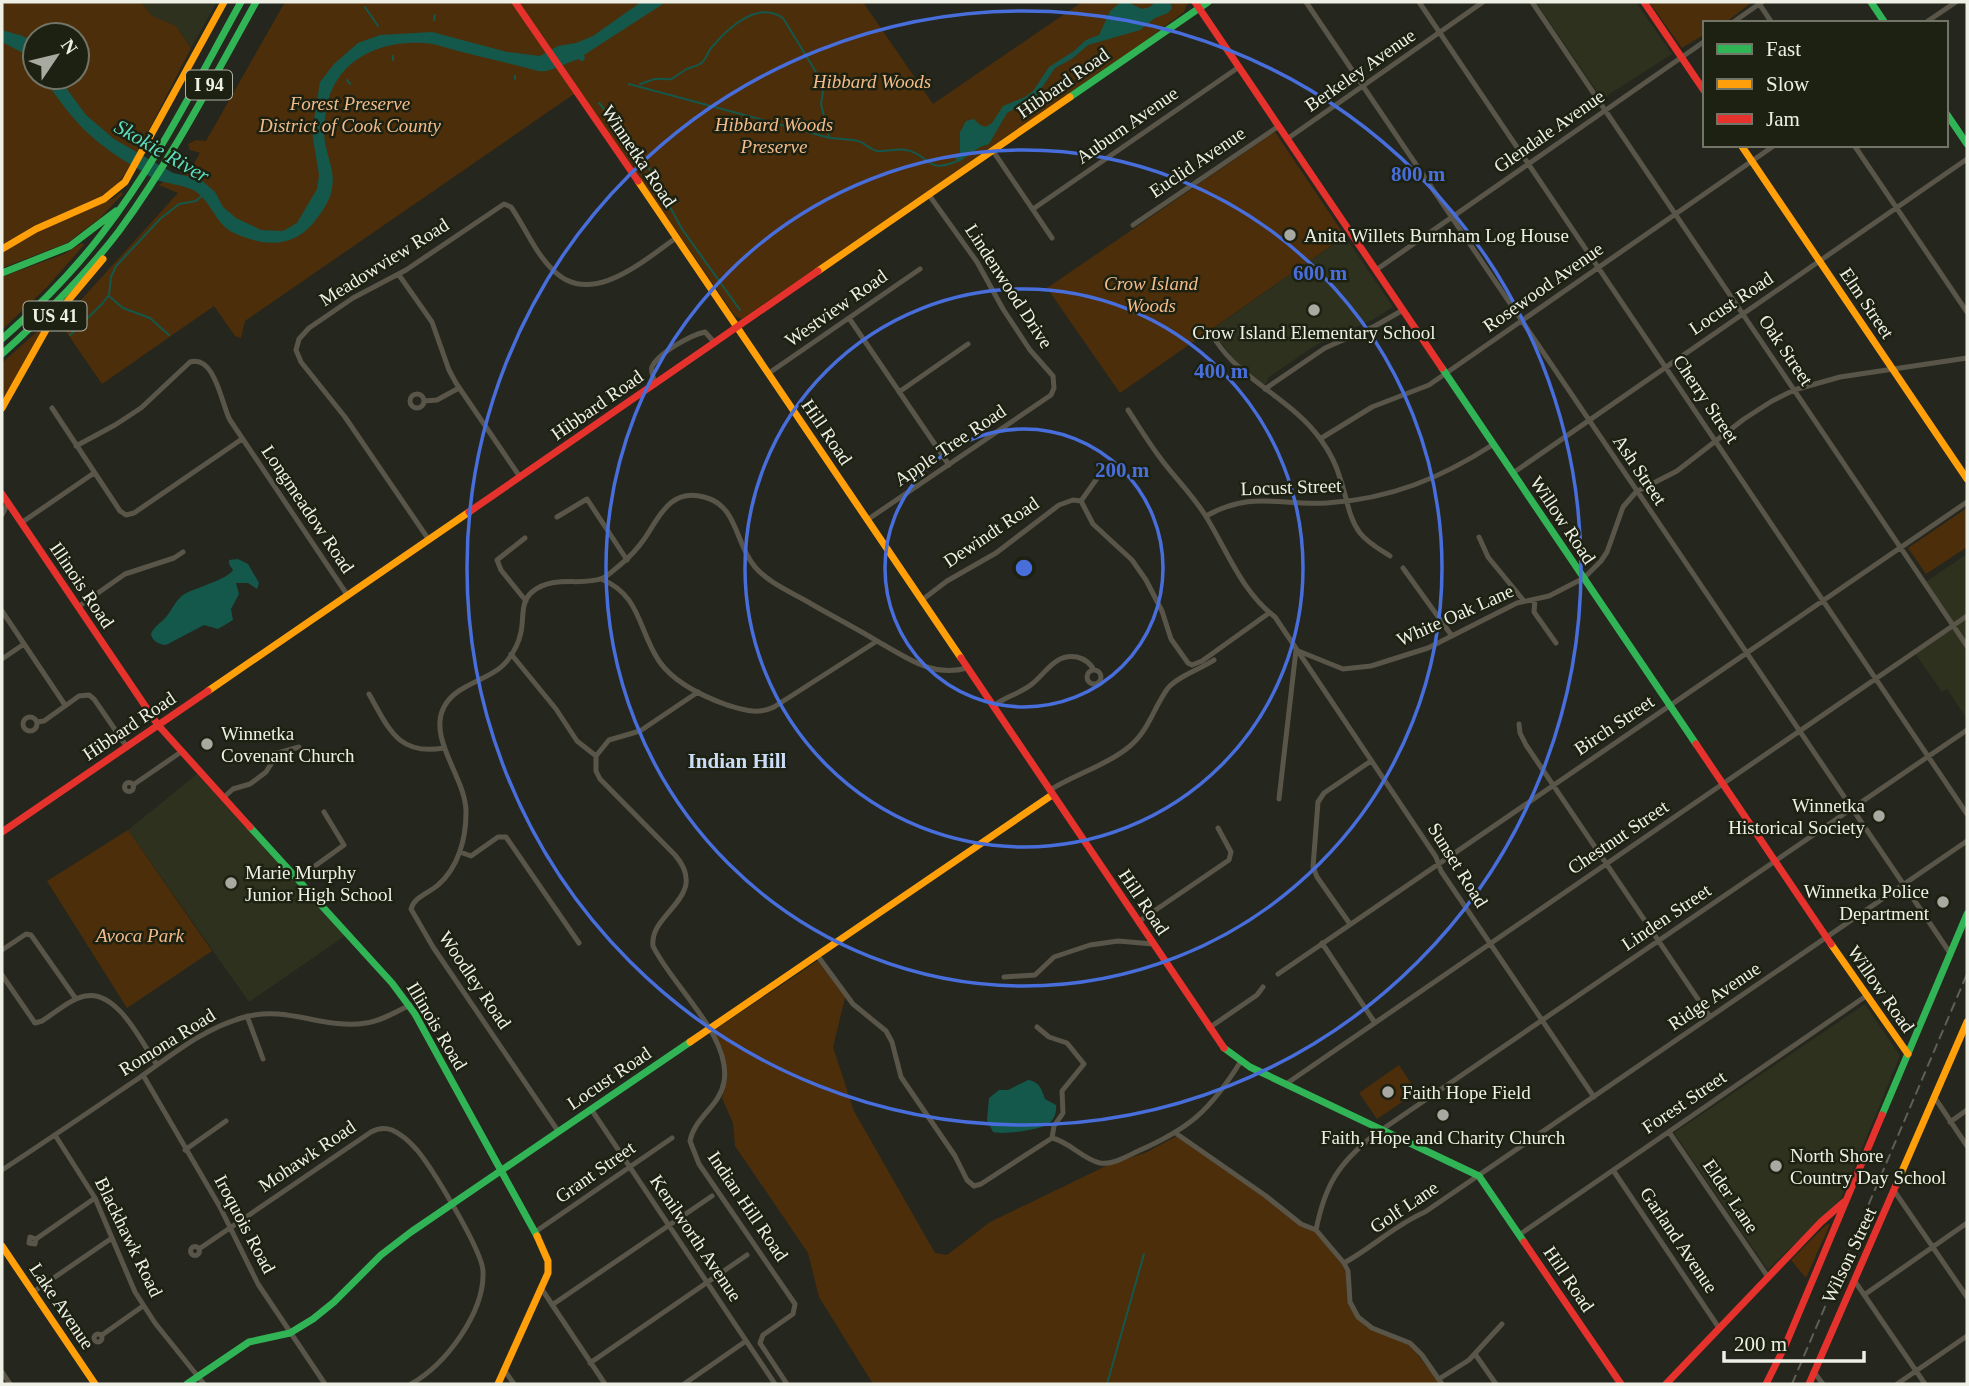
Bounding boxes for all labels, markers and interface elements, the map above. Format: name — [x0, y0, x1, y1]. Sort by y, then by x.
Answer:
north arrow — [21, 21, 91, 91]
legend — [1703, 21, 1948, 147]
street label: Berkeley Avenue — [1301, 24, 1419, 116]
text: N — [57, 35, 82, 58]
text: Fast — [1766, 37, 1801, 61]
street label: Hibbard Road — [1013, 43, 1113, 122]
road number: I 94 — [186, 70, 232, 100]
park label: Hibbard Woods — [812, 71, 931, 92]
text: Slow — [1766, 72, 1810, 96]
street label: Auburn Avenue — [1072, 82, 1182, 168]
street label: Glendale Avenue — [1490, 85, 1608, 177]
park label: Forest Preserve District of Cook County — [258, 93, 442, 136]
street label: Winnetka Road — [597, 101, 681, 211]
text: Jam — [1766, 107, 1800, 131]
water label: Skokie River — [110, 114, 214, 188]
park label: Hibbard Woods Preserve — [714, 114, 833, 157]
street label: Euclid Avenue — [1145, 122, 1249, 202]
text: 800 m — [1391, 162, 1446, 186]
street label: Meadowview Road — [316, 214, 453, 310]
street label: Lindenwood Drive — [961, 220, 1057, 352]
place label: Anita Willets Burnham Log House — [1304, 225, 1569, 246]
marker: Anita Willets Burnham Log House — [1282, 227, 1298, 243]
street label: Rosewood Avenue — [1479, 238, 1607, 336]
text: 600 m — [1293, 261, 1348, 285]
street label: Elm Street — [1836, 264, 1899, 343]
street label: Westview Road — [781, 265, 891, 351]
street label: Locust Road — [1685, 267, 1777, 339]
park label: Crow Island Woods — [1104, 273, 1198, 316]
road number: US 41 — [23, 302, 86, 330]
marker: Crow Island Elementary School — [1306, 302, 1322, 318]
street label: Oak Street — [1755, 311, 1818, 390]
place label: Crow Island Elementary School — [1192, 322, 1436, 343]
street label: Cherry Street — [1669, 351, 1744, 448]
text: 400 m — [1194, 359, 1249, 383]
street label: Hibbard Road — [547, 365, 647, 444]
street label: Hill Road — [797, 395, 857, 469]
street label: Apple Tree Road — [890, 400, 1010, 490]
street label: Ash Street — [1609, 431, 1671, 509]
street label: Longmeadow Road — [258, 441, 359, 577]
text: 200 m — [1095, 458, 1150, 482]
street label: Willow Road — [1526, 472, 1600, 568]
street label: Locust Street — [1240, 475, 1342, 499]
street label: Dewindt Road — [939, 492, 1043, 572]
street label: Illinois Road — [46, 538, 119, 632]
centre of rings — [1012, 556, 1036, 580]
street label: White Oak Lane — [1393, 580, 1517, 650]
street label: Hibbard Road — [79, 687, 180, 765]
street label: Birch Street — [1570, 690, 1658, 759]
place label: Winnetka Covenant Church — [221, 723, 355, 766]
marker: Winnetka Covenant Church — [199, 736, 215, 752]
district label: Indian Hill — [688, 749, 786, 773]
street label: Chestnut Street — [1564, 795, 1673, 878]
place label: Winnetka Historical Society — [1728, 795, 1866, 838]
marker: Winnetka Historical Society — [1871, 808, 1887, 824]
street label: Sunset Road — [1424, 819, 1492, 911]
place label: Marie Murphy Junior High School — [245, 862, 393, 905]
street label: Hill Road — [1114, 865, 1174, 939]
marker: Marie Murphy Junior High School — [223, 875, 239, 891]
street label: Linden Street — [1617, 879, 1715, 954]
place label: Winnetka Police Department — [1804, 881, 1930, 924]
marker: Winnetka Police Department — [1935, 894, 1951, 910]
park label: Avoca Park — [94, 925, 185, 946]
street label: Woodley Road — [435, 927, 516, 1033]
street label: Willow Road — [1843, 942, 1919, 1037]
street label: Ridge Avenue — [1664, 957, 1764, 1035]
street label: Illinois Road — [403, 978, 472, 1074]
street label: Romona Road — [115, 1004, 219, 1080]
street label: Locust Road — [563, 1042, 655, 1114]
street label: Forest Street — [1638, 1066, 1730, 1138]
place label: Faith Hope Field — [1402, 1082, 1531, 1103]
marker: Faith Hope Field — [1380, 1084, 1396, 1100]
marker: Faith, Hope and Charity Church — [1435, 1107, 1451, 1123]
street label: Mohawk Road — [255, 1116, 360, 1196]
place label: Faith, Hope and Charity Church — [1321, 1127, 1566, 1148]
street label: Grant Street — [551, 1137, 639, 1207]
place label: North Shore Country Day School — [1790, 1145, 1946, 1188]
street label: Indian Hill Road — [704, 1147, 793, 1265]
street label: Elder Lane — [1699, 1155, 1763, 1237]
marker: North Shore Country Day School — [1768, 1158, 1784, 1174]
street label: Iroquois Road — [210, 1171, 280, 1277]
street label: Kenilworth Avenue — [646, 1171, 746, 1305]
street label: Blackhawk Road — [91, 1174, 167, 1301]
street label: Golf Lane — [1366, 1177, 1442, 1237]
street label: Garland Avenue — [1636, 1183, 1722, 1297]
street label: Wilson Street — [1818, 1203, 1881, 1306]
street label: Hill Road — [1539, 1242, 1599, 1316]
street label: Lake Avenue — [26, 1259, 98, 1353]
scale bar — [1724, 1320, 1864, 1364]
text: 200 m — [1734, 1332, 1787, 1356]

